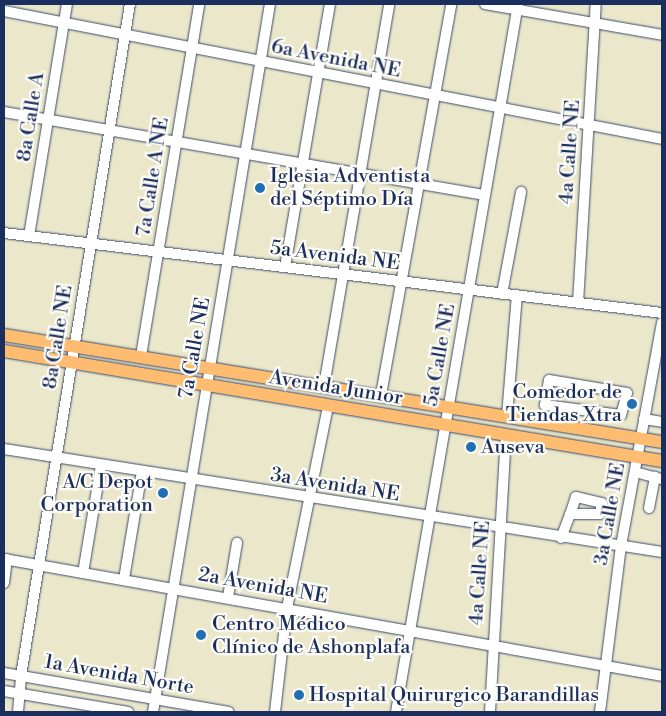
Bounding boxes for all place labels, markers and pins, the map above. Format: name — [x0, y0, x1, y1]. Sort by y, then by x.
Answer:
place label: Iglesia Adventista del Séptimo Día — [270, 165, 430, 212]
marker: Iglesia Adventista del Séptimo Día — [254, 182, 266, 194]
place label: Comedor de Tiendas Xtra — [506, 380, 622, 427]
marker: Comedor de Tiendas Xtra — [626, 398, 638, 410]
place label: Auseva — [481, 435, 545, 459]
marker: Auseva — [465, 441, 477, 453]
place label: A/C Depot Corporation — [41, 470, 153, 517]
marker: A/C Depot Corporation — [157, 487, 169, 499]
place label: Centro Médico Clínico de Ashonplafa — [212, 612, 410, 659]
marker: Centro Médico Clínico de Ashonplafa — [194, 628, 208, 642]
place label: Hospital Quirurgico Barandillas — [309, 683, 599, 707]
marker: Hospital Quirurgico Barandillas — [293, 689, 305, 701]

